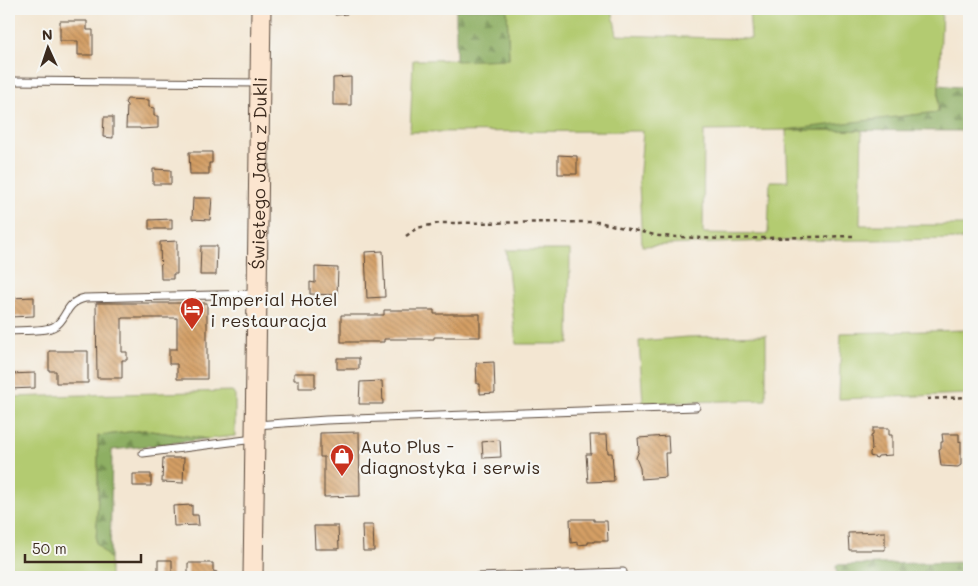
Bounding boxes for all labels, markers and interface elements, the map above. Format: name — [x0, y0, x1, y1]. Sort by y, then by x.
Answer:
north arrow — [22, 22, 72, 72]
text: N — [41, 25, 53, 44]
street label: Świętego Jana z Dukli — [245, 77, 272, 269]
place label: Imperial Hotel i restauracja — [210, 287, 338, 332]
hotel icon: Imperial Hotel i restauracja — [179, 296, 205, 330]
place label: Auto Plus - diagnostyka i serwis — [360, 434, 540, 479]
shop icon: Auto Plus - diagnostyka i serwis — [329, 443, 355, 477]
scale bar — [25, 531, 141, 563]
text: 50 m — [32, 538, 67, 558]

